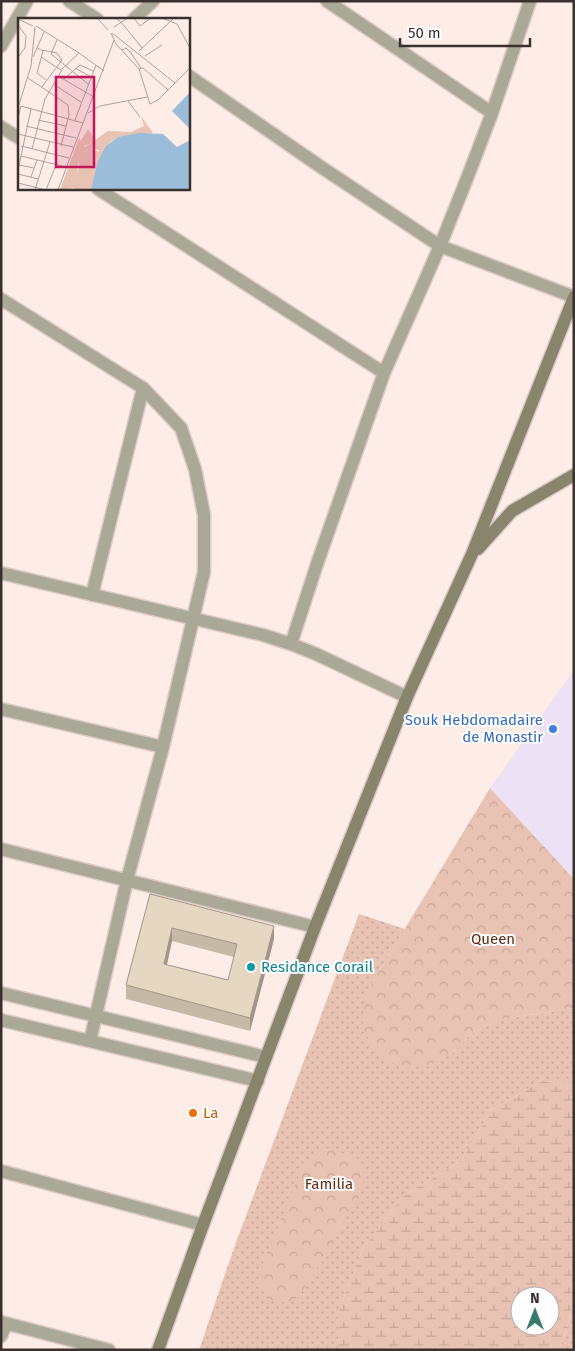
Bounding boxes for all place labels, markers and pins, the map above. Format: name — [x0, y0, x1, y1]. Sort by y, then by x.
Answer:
place label: Souk Hebdomadaire de Monastir — [405, 711, 543, 746]
marker: Souk Hebdomadaire de Monastir — [547, 723, 559, 735]
place label: Residance Corail — [261, 958, 374, 976]
marker: Residance Corail — [245, 961, 257, 973]
place label: La — [203, 1104, 218, 1122]
marker: La — [187, 1107, 199, 1119]

